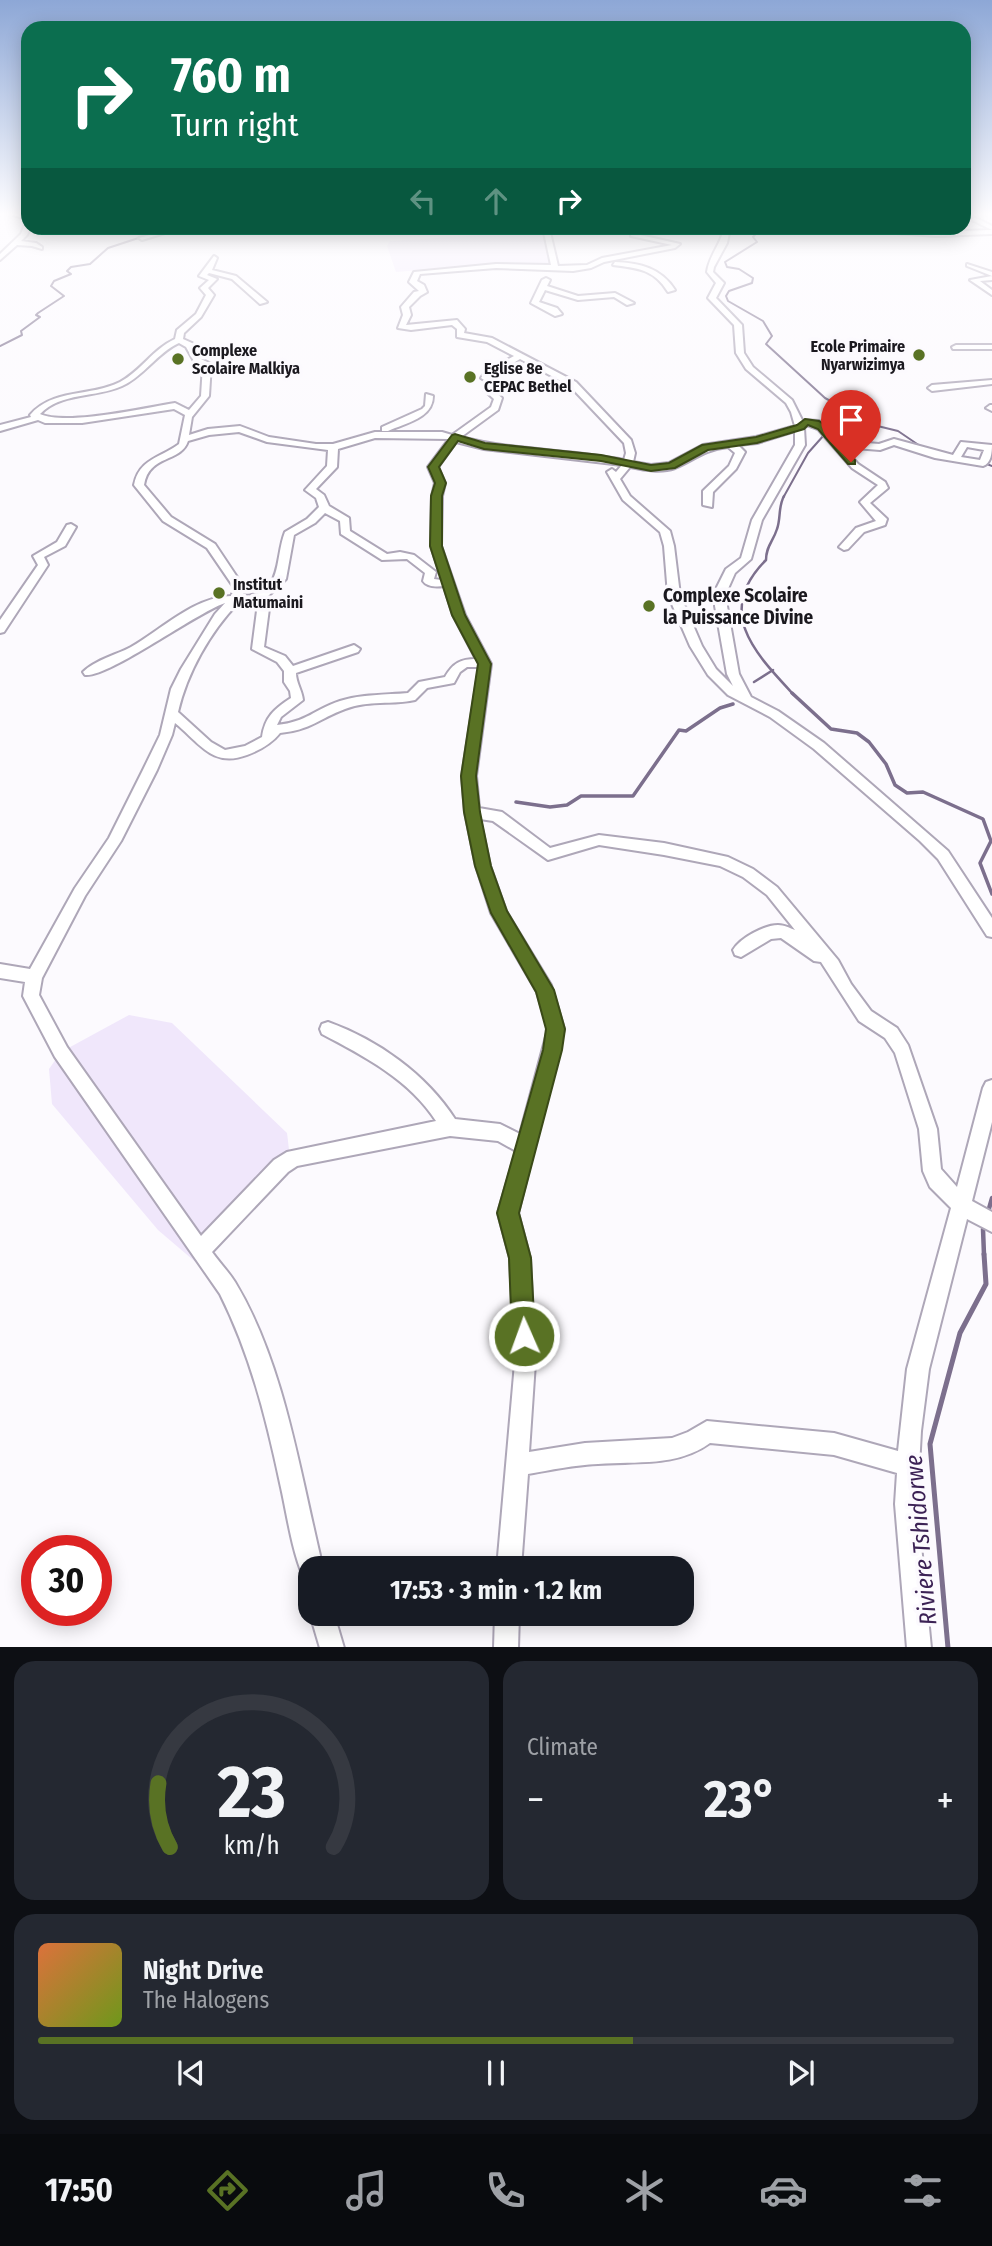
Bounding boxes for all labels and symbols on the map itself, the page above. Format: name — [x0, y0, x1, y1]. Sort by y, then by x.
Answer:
place label: Ecole Primaire Nyarwizimya — [811, 337, 905, 374]
place label: Complexe Scolaire Malkiya — [192, 341, 300, 378]
marker: Ecole Primaire Nyarwizimya — [911, 347, 927, 363]
marker: Complexe Scolaire Malkiya — [170, 351, 186, 367]
place label: Eglise 8e CEPAC Bethel — [484, 359, 572, 396]
marker: Eglise 8e CEPAC Bethel — [462, 369, 478, 385]
pin — [821, 390, 881, 462]
place label: Institut Matumaini — [233, 575, 303, 612]
place label: Complexe Scolaire la Puissance Divine — [663, 584, 814, 629]
marker: Institut Matumaini — [211, 585, 227, 601]
marker: Complexe Scolaire la Puissance Divine — [641, 598, 657, 614]
position arrow — [487, 1299, 561, 1373]
water label: Riviere Tshidorwe — [900, 1454, 942, 1626]
speed limit sign: 30 — [21, 1535, 112, 1626]

